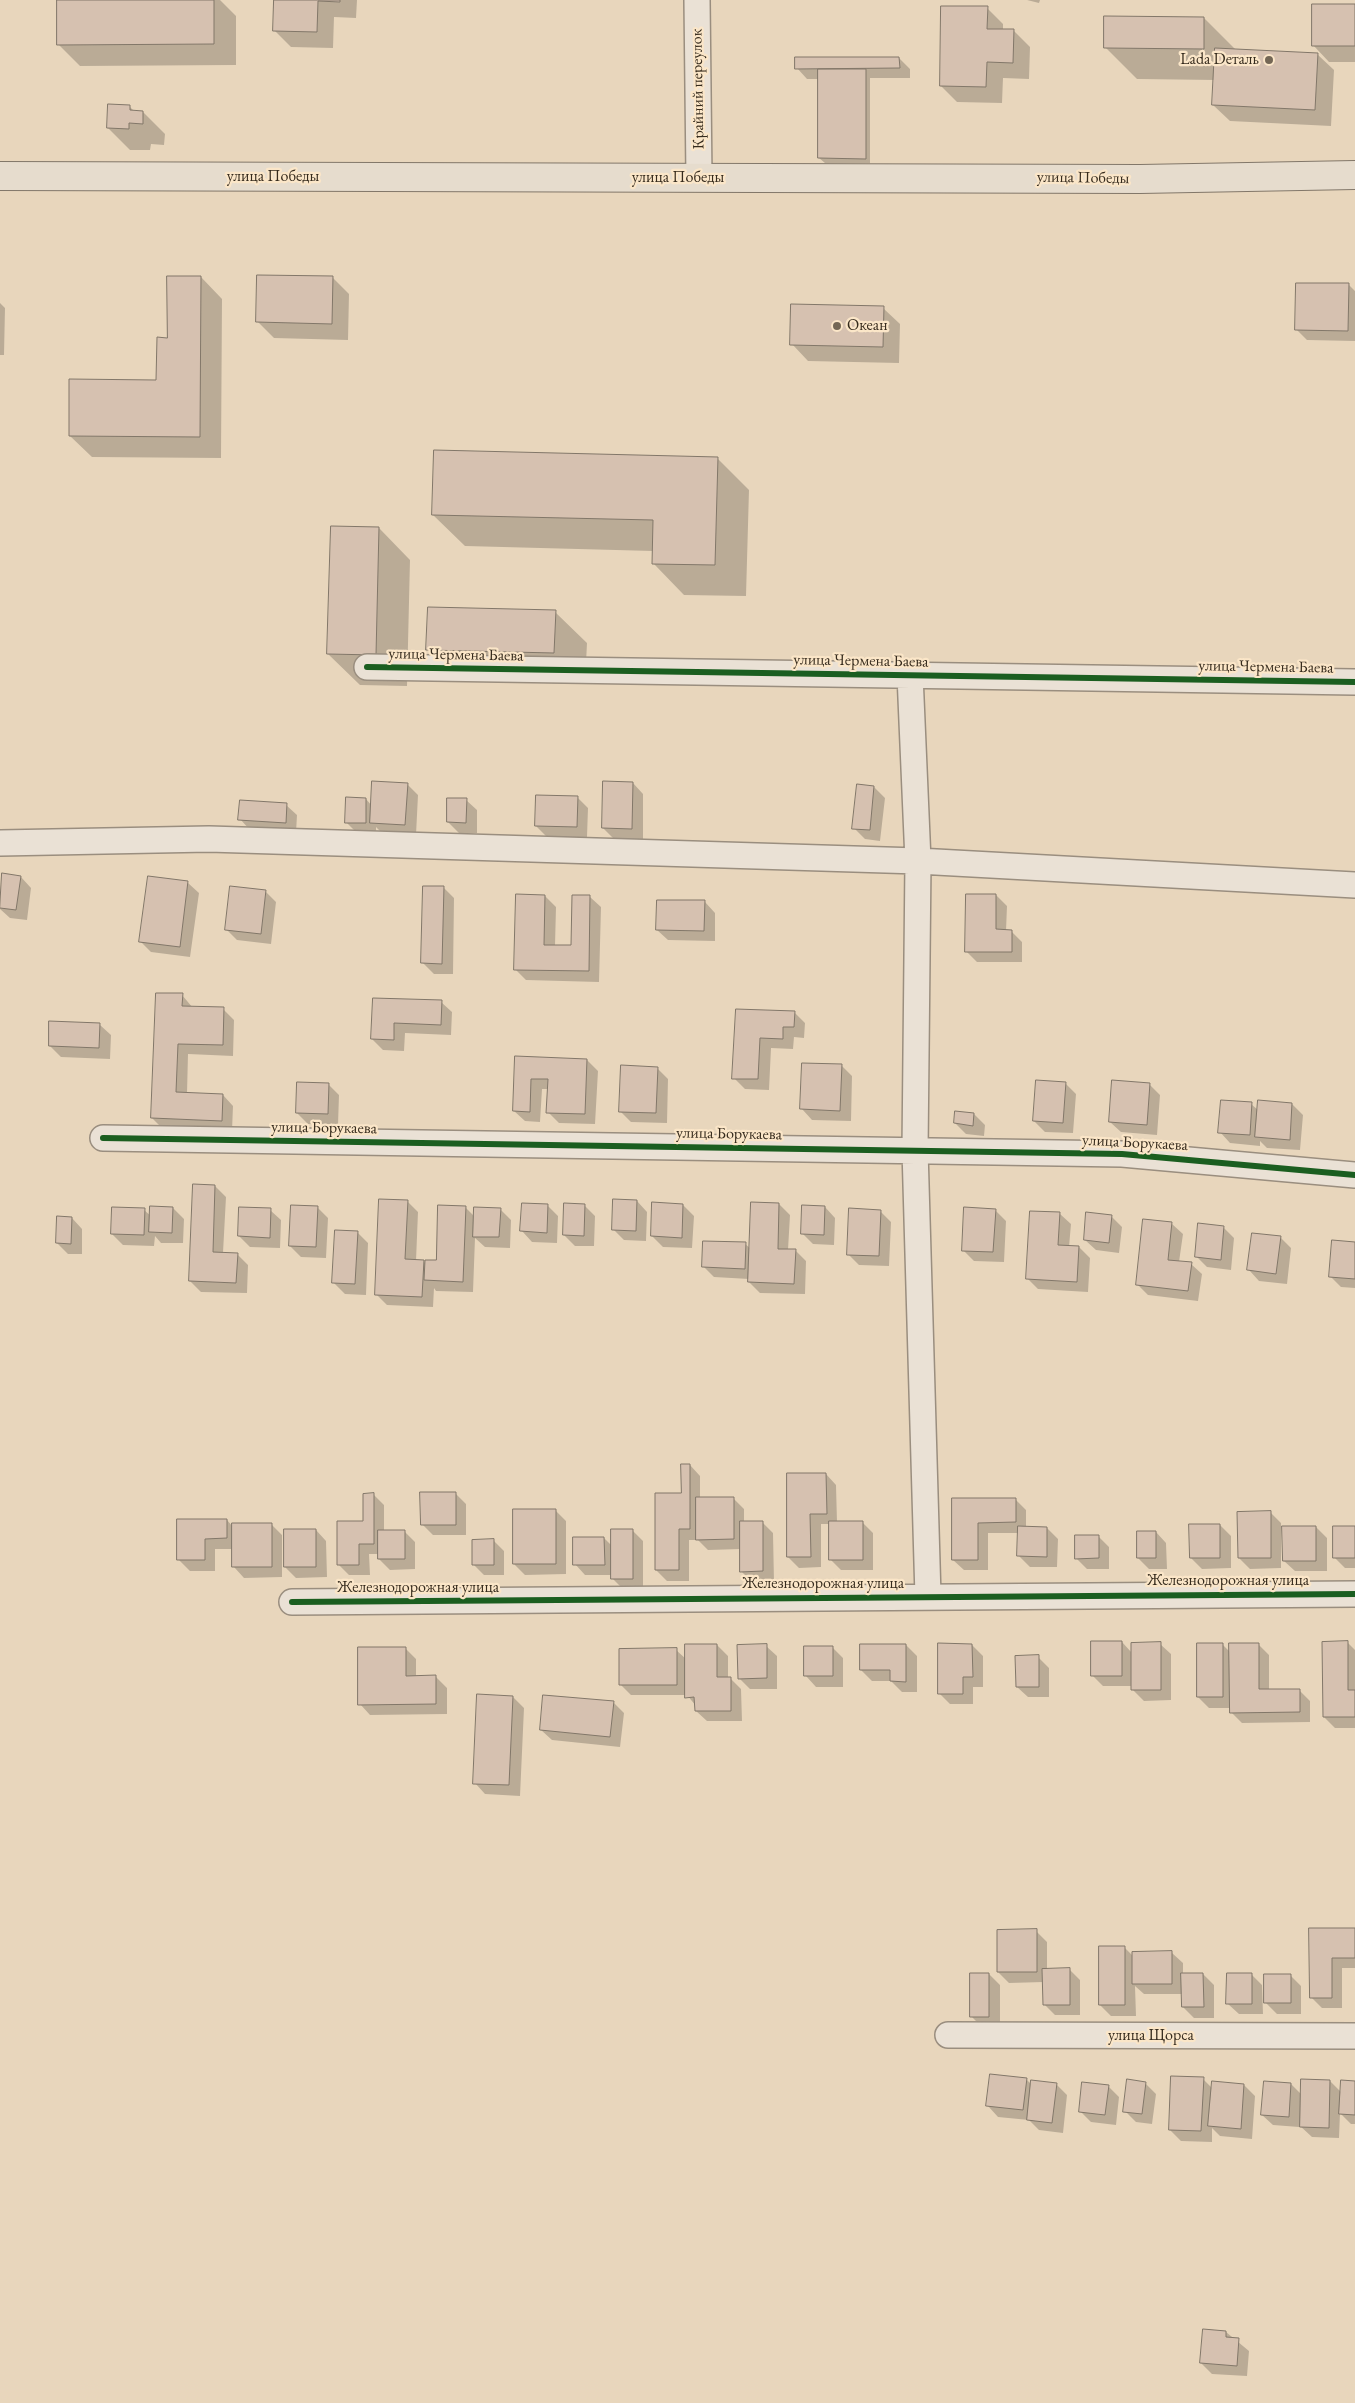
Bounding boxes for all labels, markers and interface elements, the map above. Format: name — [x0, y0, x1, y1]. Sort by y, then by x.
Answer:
street label: Крайний переулок — [687, 29, 709, 149]
place label: Lada Dеталь — [1180, 50, 1259, 70]
marker: Lada Dеталь — [1263, 54, 1275, 66]
street label: улица Победы — [227, 167, 319, 187]
street label: улица Победы — [632, 168, 724, 188]
street label: улица Победы — [1037, 168, 1129, 188]
place label: Океан — [847, 316, 887, 336]
marker: Океан — [831, 320, 843, 332]
street label: улица Чермена Баева — [388, 644, 524, 666]
street label: улица Чермена Баева — [793, 650, 929, 672]
street label: улица Чермена Баева — [1198, 656, 1334, 678]
street label: улица Борукаева — [271, 1117, 377, 1139]
street label: улица Борукаева — [676, 1123, 782, 1145]
street label: улица Борукаева — [1082, 1131, 1188, 1155]
street label: Железнодорожная улица — [1147, 1571, 1309, 1591]
street label: Железнодорожная улица — [742, 1574, 904, 1594]
street label: Железнодорожная улица — [337, 1578, 499, 1598]
street label: улица Щорса — [1108, 2026, 1194, 2046]

